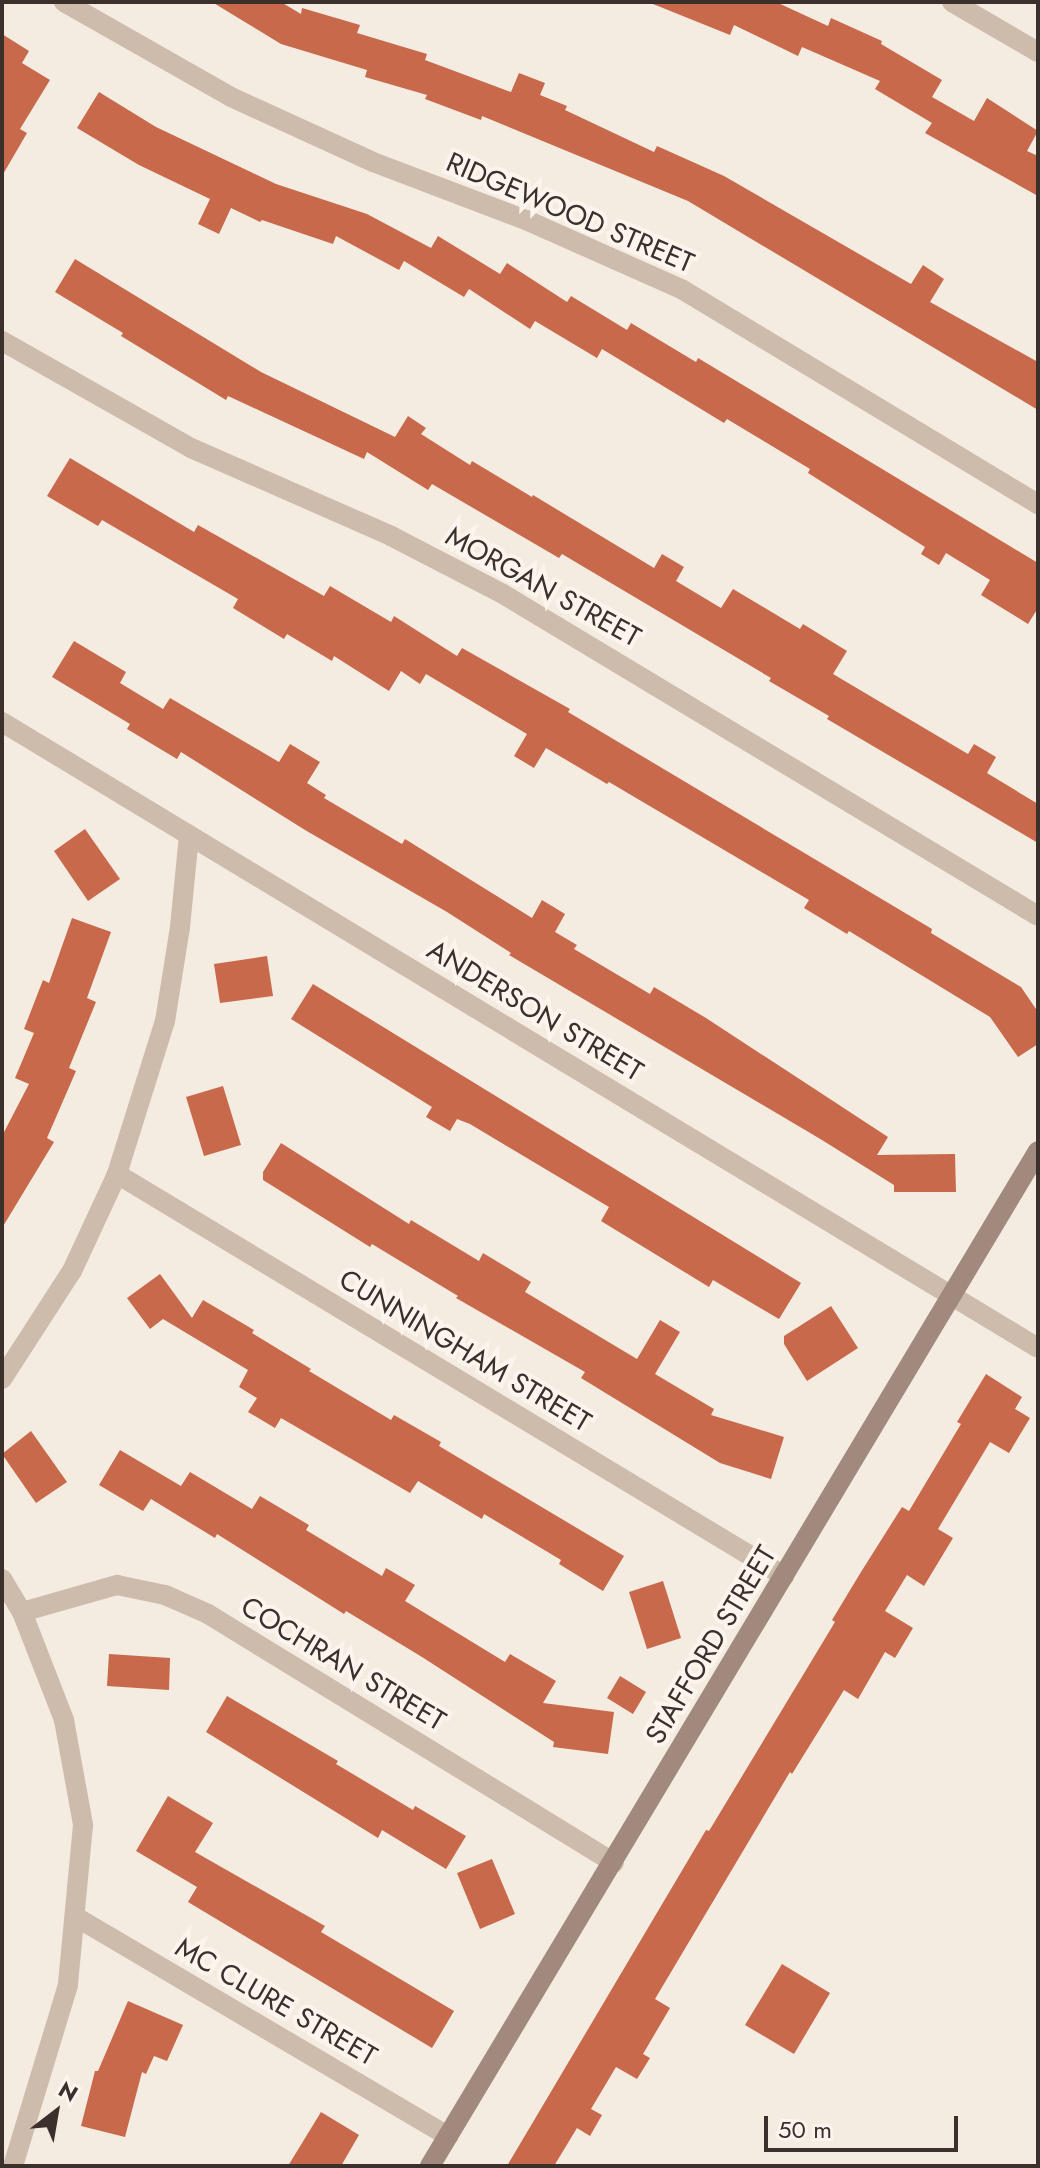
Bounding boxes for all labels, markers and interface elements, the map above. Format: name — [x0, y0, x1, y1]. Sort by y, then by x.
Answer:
street label: RIDGEWOOD STREET — [441, 146, 699, 280]
street label: MORGAN STREET — [440, 520, 646, 654]
street label: ANDERSON STREET — [421, 933, 649, 1089]
street label: CUNNINGHAM STREET — [333, 1262, 597, 1440]
street label: STAFFORD STREET — [639, 1540, 783, 1750]
street label: COCHRAN STREET — [235, 1590, 451, 1738]
street label: MC CLURE STREET — [169, 1931, 383, 2073]
north arrow — [16, 2072, 96, 2152]
text: N — [53, 2073, 84, 2110]
scale bar — [768, 2100, 962, 2150]
text: 50 m — [778, 2112, 832, 2147]

